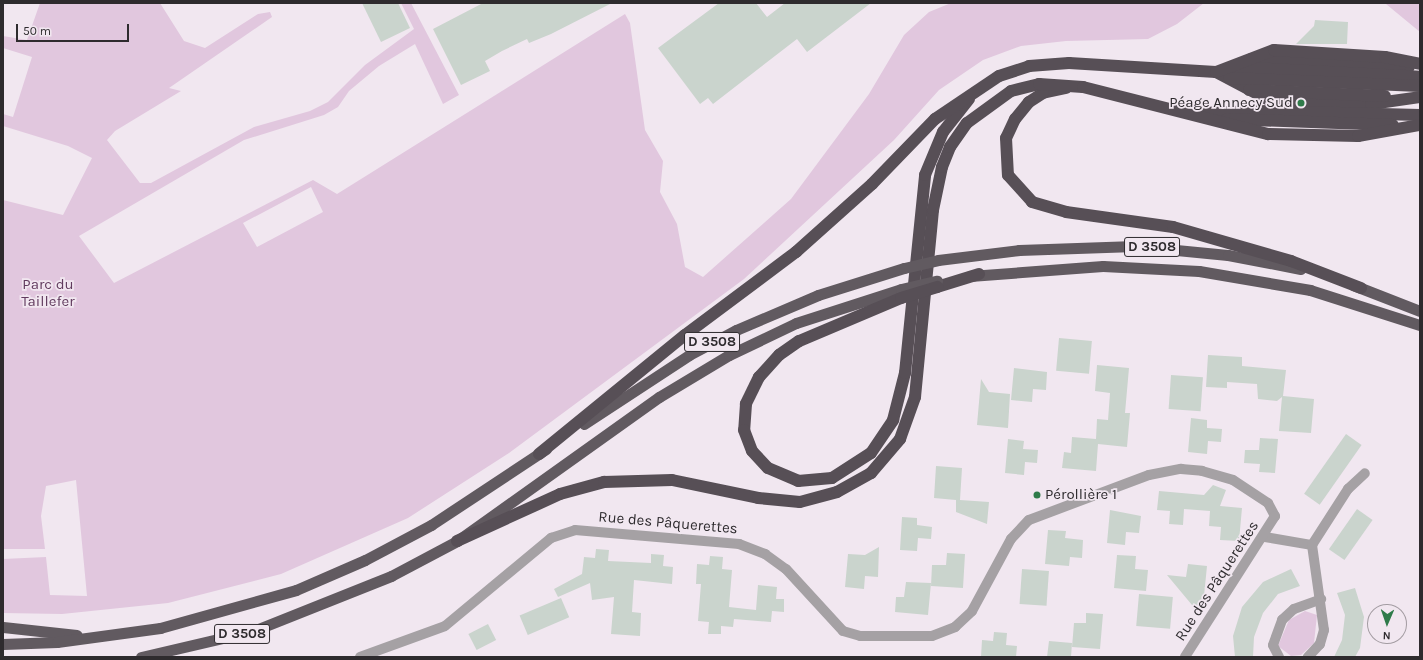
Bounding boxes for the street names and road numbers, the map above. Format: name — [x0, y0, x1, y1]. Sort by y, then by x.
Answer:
road number: D 3508 — [1124, 235, 1180, 259]
road number: D 3508 — [684, 330, 740, 354]
street label: Rue des Pâquerettes — [598, 508, 738, 538]
street label: Rue des Pâquerettes — [1171, 518, 1263, 644]
road number: D 3508 — [214, 622, 270, 646]

